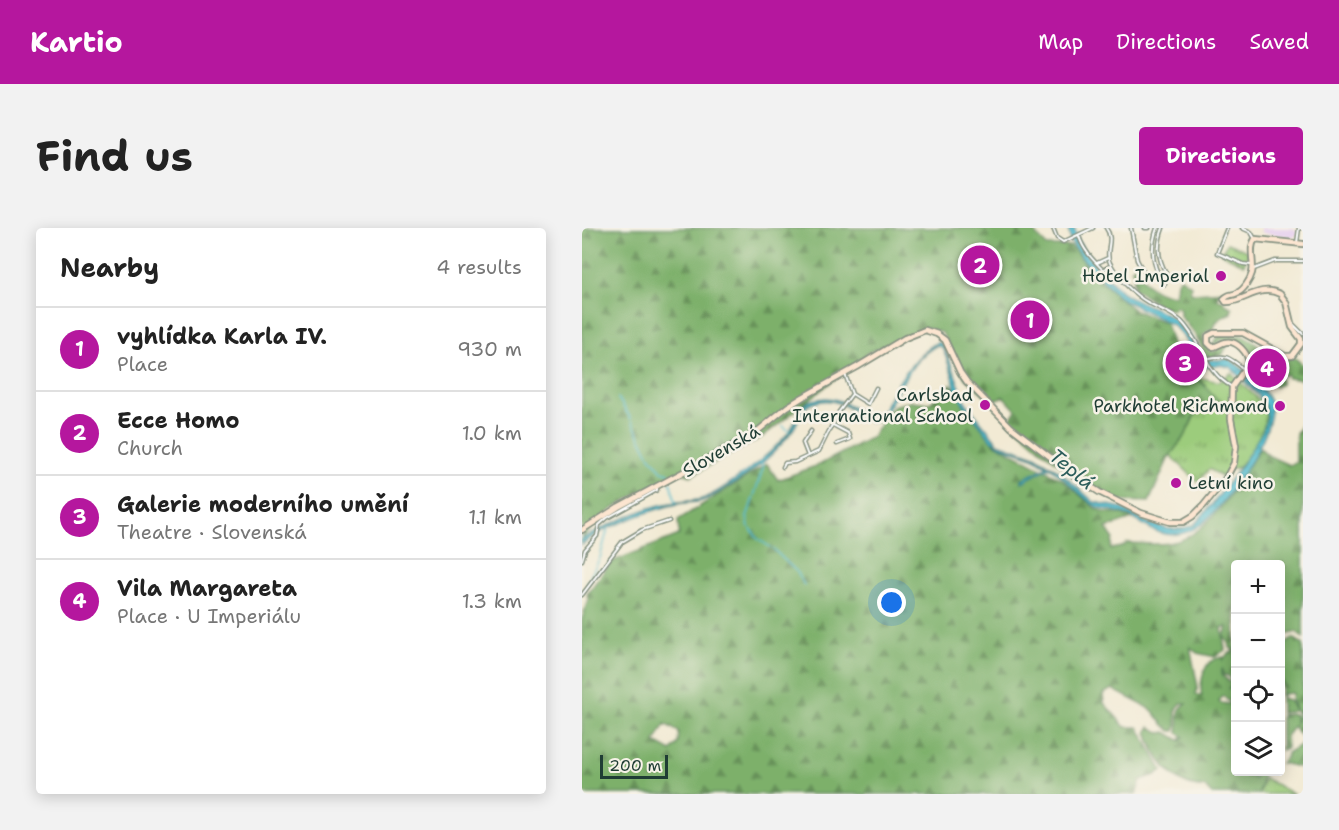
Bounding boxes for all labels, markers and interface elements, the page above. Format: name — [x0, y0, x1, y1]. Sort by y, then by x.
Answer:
text: Kartio — [30, 23, 123, 61]
text: Map — [1038, 28, 1083, 56]
text: Directions — [1116, 28, 1216, 56]
text: Saved — [1249, 28, 1309, 56]
button: Directions — [1139, 127, 1303, 185]
text: Find us — [36, 128, 193, 184]
pin: 2 — [960, 243, 1000, 288]
text: Nearby — [60, 250, 159, 285]
text: 4 results — [436, 254, 522, 280]
place label: Hotel Imperial — [1082, 264, 1210, 288]
marker: Hotel Imperial — [1214, 269, 1228, 283]
pin: 1 — [1010, 298, 1050, 343]
text: vyhlídka Karla IV. — [117, 322, 327, 351]
text: 1 — [75, 336, 84, 362]
text: 930 m — [457, 336, 522, 362]
pin: 3 — [1166, 340, 1204, 386]
pin: 4 — [1248, 346, 1286, 390]
text: Place — [117, 351, 168, 377]
place label: Carlsbad International School — [792, 383, 974, 428]
place label: Parkhotel Richmond — [1093, 394, 1268, 418]
marker: Carlsbad International School — [978, 398, 992, 412]
marker: Parkhotel Richmond — [1273, 399, 1287, 413]
text: Ecce Homo — [117, 406, 240, 435]
street label: Slovenská — [678, 419, 764, 483]
text: 2 — [73, 420, 87, 446]
text: 1.0 km — [462, 420, 522, 446]
text: Church — [117, 435, 183, 461]
water label: Teplá — [1044, 443, 1100, 495]
place label: Letní kino — [1188, 471, 1274, 495]
marker: Letní kino — [1169, 476, 1183, 490]
text: Galerie moderního umění — [117, 490, 409, 519]
text: 3 — [73, 504, 87, 530]
text: 1.1 km — [468, 504, 522, 530]
text: Theatre · Slovenská — [117, 519, 307, 545]
map controls — [1231, 560, 1285, 776]
button: + — [1231, 560, 1285, 614]
text: Vila Margareta — [117, 574, 297, 603]
text: 4 — [73, 588, 87, 614]
text: 1.3 km — [462, 588, 522, 614]
your location — [877, 588, 906, 617]
text: Place · U Imperiálu — [117, 603, 301, 629]
button: − — [1231, 614, 1285, 668]
button: locate — [1231, 668, 1285, 722]
button: layers — [1231, 722, 1285, 776]
scale bar — [600, 752, 668, 780]
text: 200 m — [609, 755, 661, 776]

